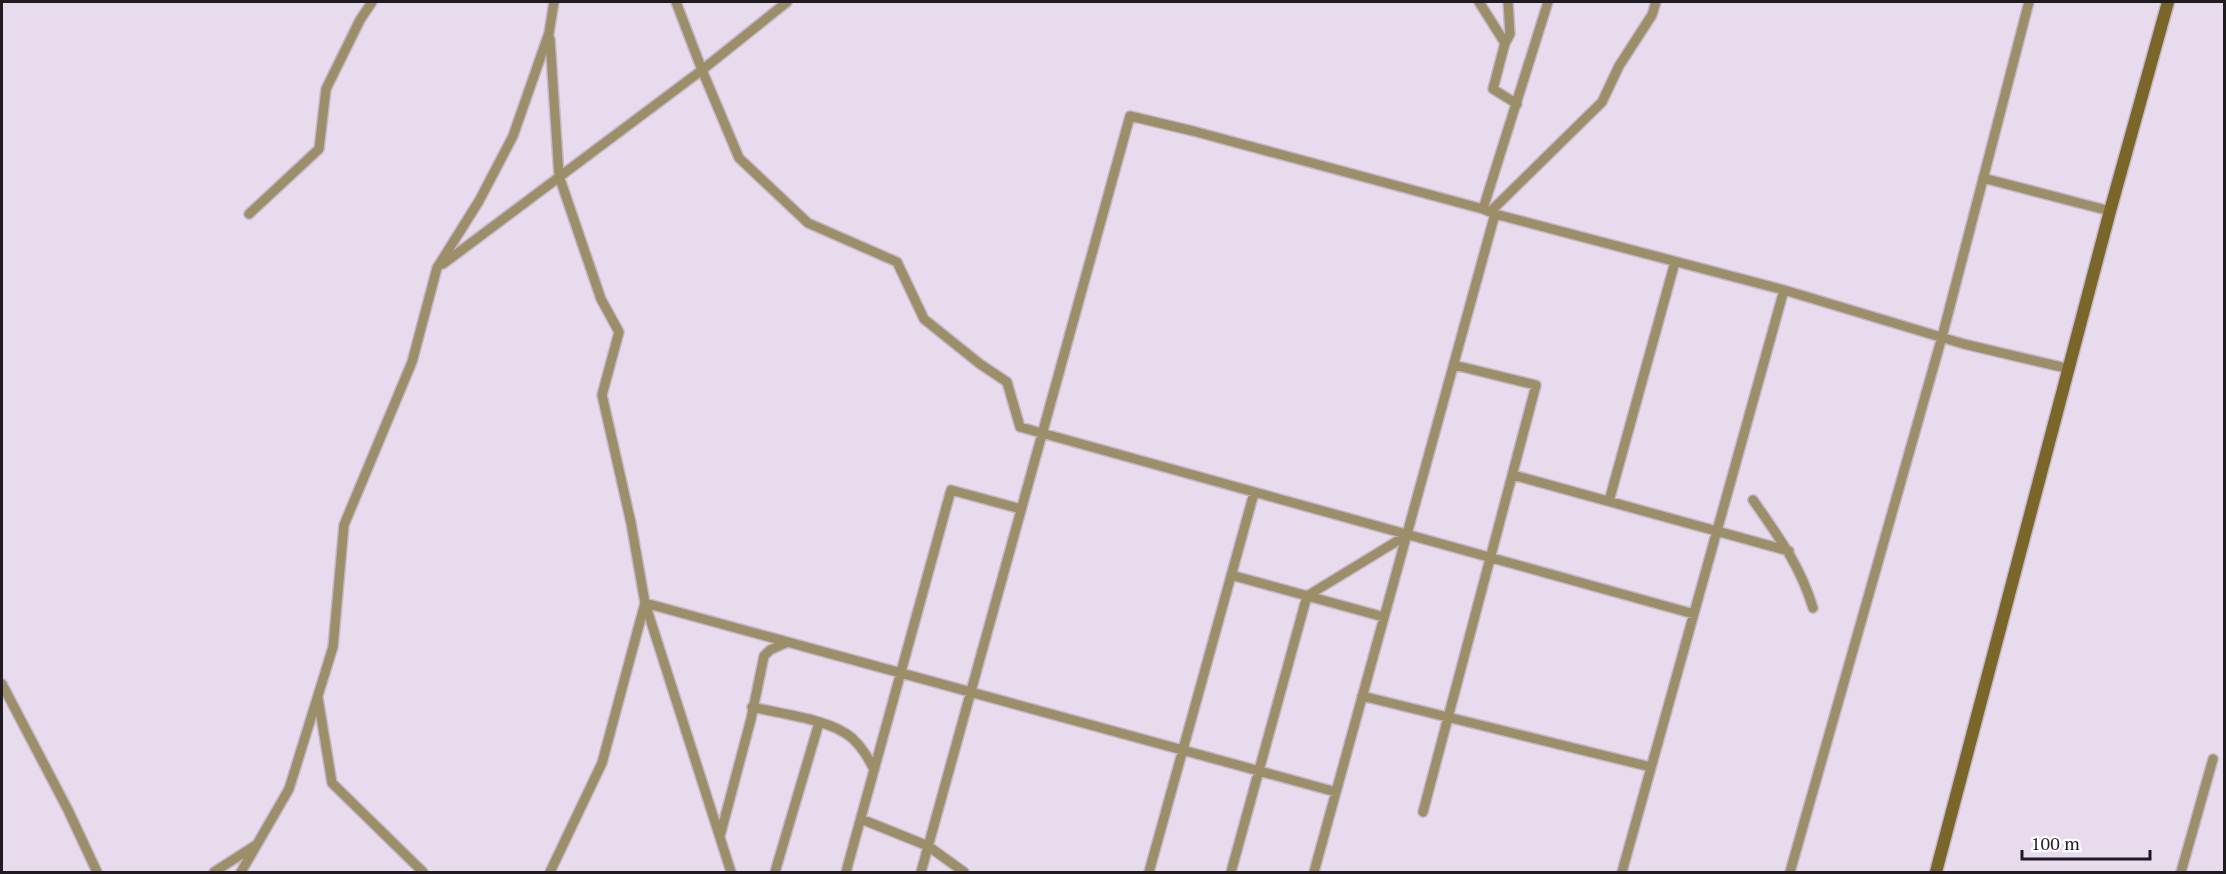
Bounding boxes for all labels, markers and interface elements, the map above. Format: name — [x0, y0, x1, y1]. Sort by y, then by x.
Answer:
scale bar — [2022, 823, 2150, 861]
text: 100 m — [2031, 831, 2080, 855]

